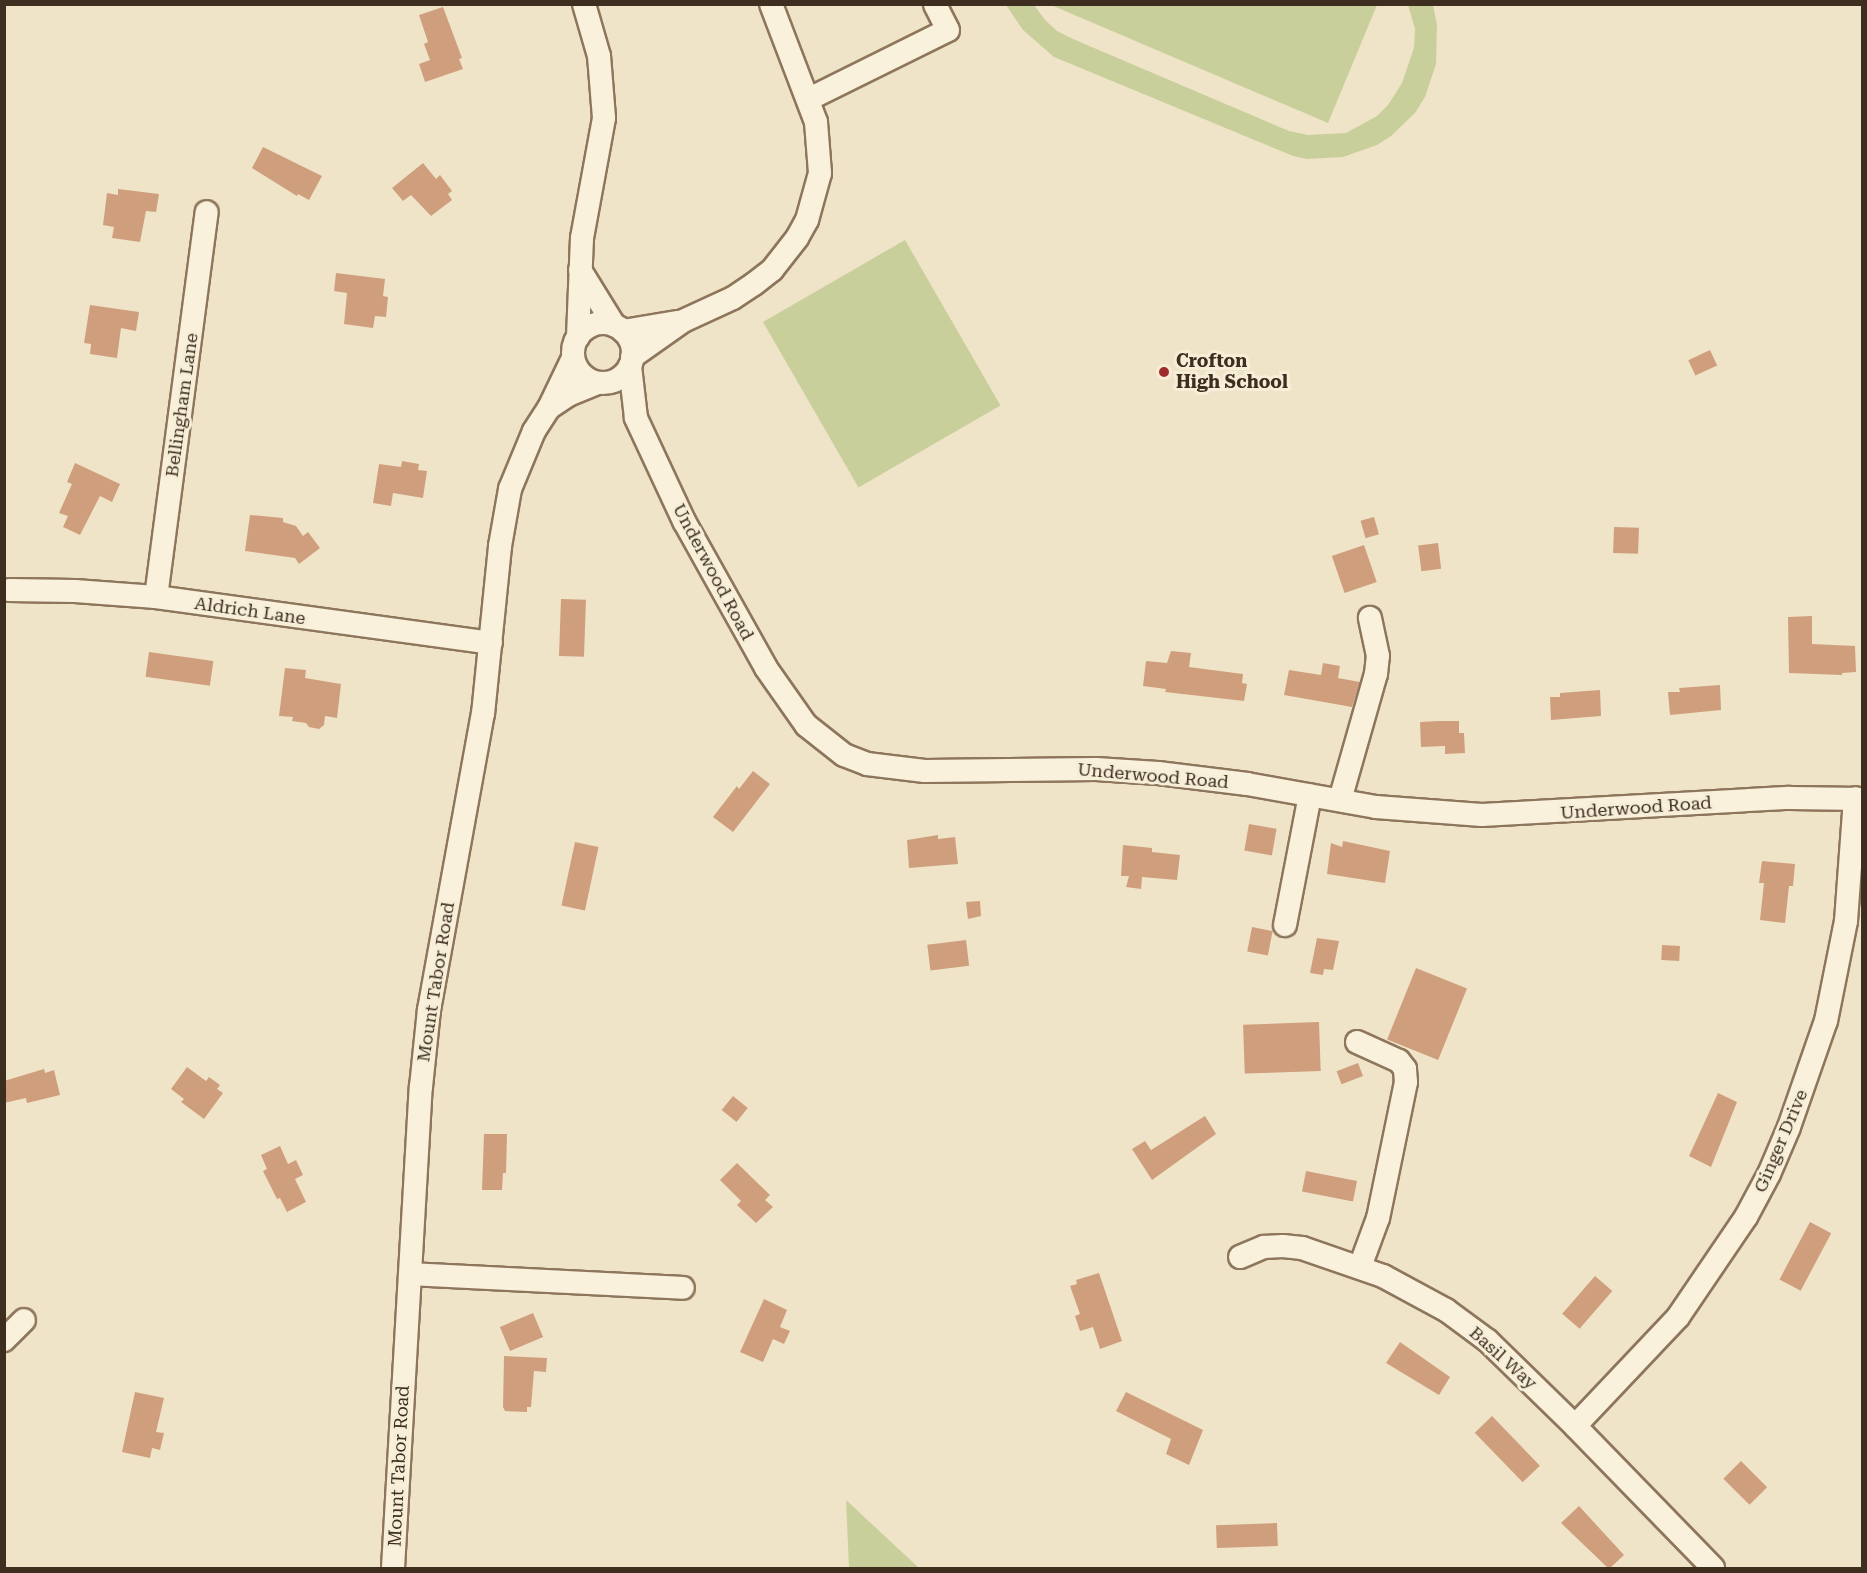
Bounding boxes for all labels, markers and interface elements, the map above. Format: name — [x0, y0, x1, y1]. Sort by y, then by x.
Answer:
street label: Bellingham Lane — [161, 331, 203, 479]
place label: Crofton High School — [1176, 351, 1288, 394]
marker: Crofton High School — [1157, 365, 1171, 379]
street label: Underwood Road — [668, 500, 758, 644]
street label: Aldrich Lane — [193, 593, 307, 629]
street label: Underwood Road — [1076, 759, 1230, 793]
street label: Underwood Road — [1560, 792, 1712, 824]
street label: Mount Tabor Road — [413, 901, 459, 1063]
street label: Ginger Drive — [1750, 1086, 1812, 1196]
street label: Basil Way — [1465, 1322, 1541, 1394]
street label: Mount Tabor Road — [384, 1385, 414, 1547]

